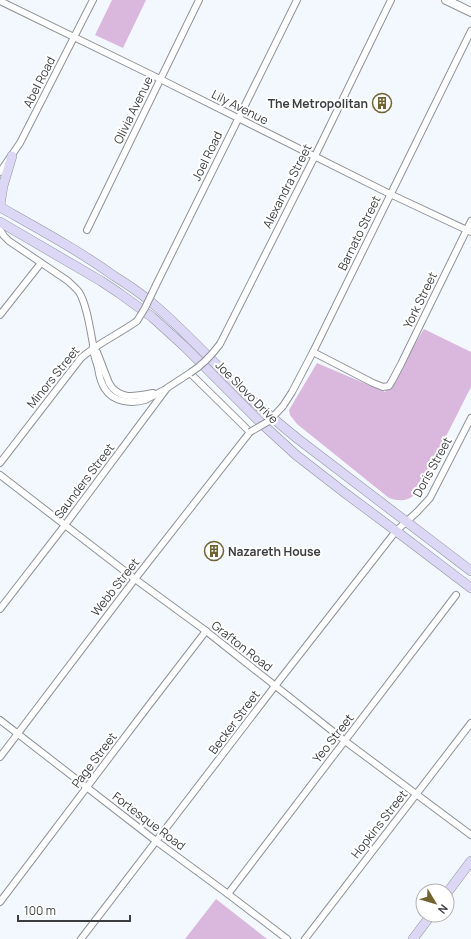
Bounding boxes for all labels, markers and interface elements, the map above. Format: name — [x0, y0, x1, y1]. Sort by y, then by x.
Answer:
street label: Abel Road — [19, 53, 59, 111]
street label: Olivia Avenue — [109, 73, 157, 147]
street label: Lily Avenue — [209, 85, 271, 129]
building icon: The Metropolitan — [371, 92, 393, 114]
place label: The Metropolitan — [268, 95, 368, 112]
street label: Joel Road — [188, 128, 226, 184]
street label: Alexandra Street — [258, 141, 316, 231]
street label: Barnato Street — [334, 192, 385, 273]
street label: York Street — [399, 269, 441, 331]
street label: Minors Street — [23, 342, 83, 412]
street label: Joe Slovo Drive — [212, 357, 282, 427]
street label: Doris Street — [409, 434, 456, 500]
street label: Saunders Street — [50, 440, 118, 522]
building icon: Nazareth House — [203, 540, 225, 562]
place label: Nazareth House — [228, 543, 321, 560]
street label: Webb Street — [87, 554, 143, 620]
street label: Grafton Road — [208, 617, 276, 675]
street label: Becker Street — [204, 686, 264, 757]
street label: Yeo Street — [309, 710, 358, 766]
street label: Page Street — [68, 729, 121, 791]
street label: Hopkins Street — [347, 786, 411, 862]
street label: Fortesque Road — [109, 788, 189, 854]
north arrow — [415, 883, 455, 923]
scale bar — [18, 897, 130, 923]
text: 100 m — [24, 902, 56, 919]
text: N — [435, 902, 452, 917]

